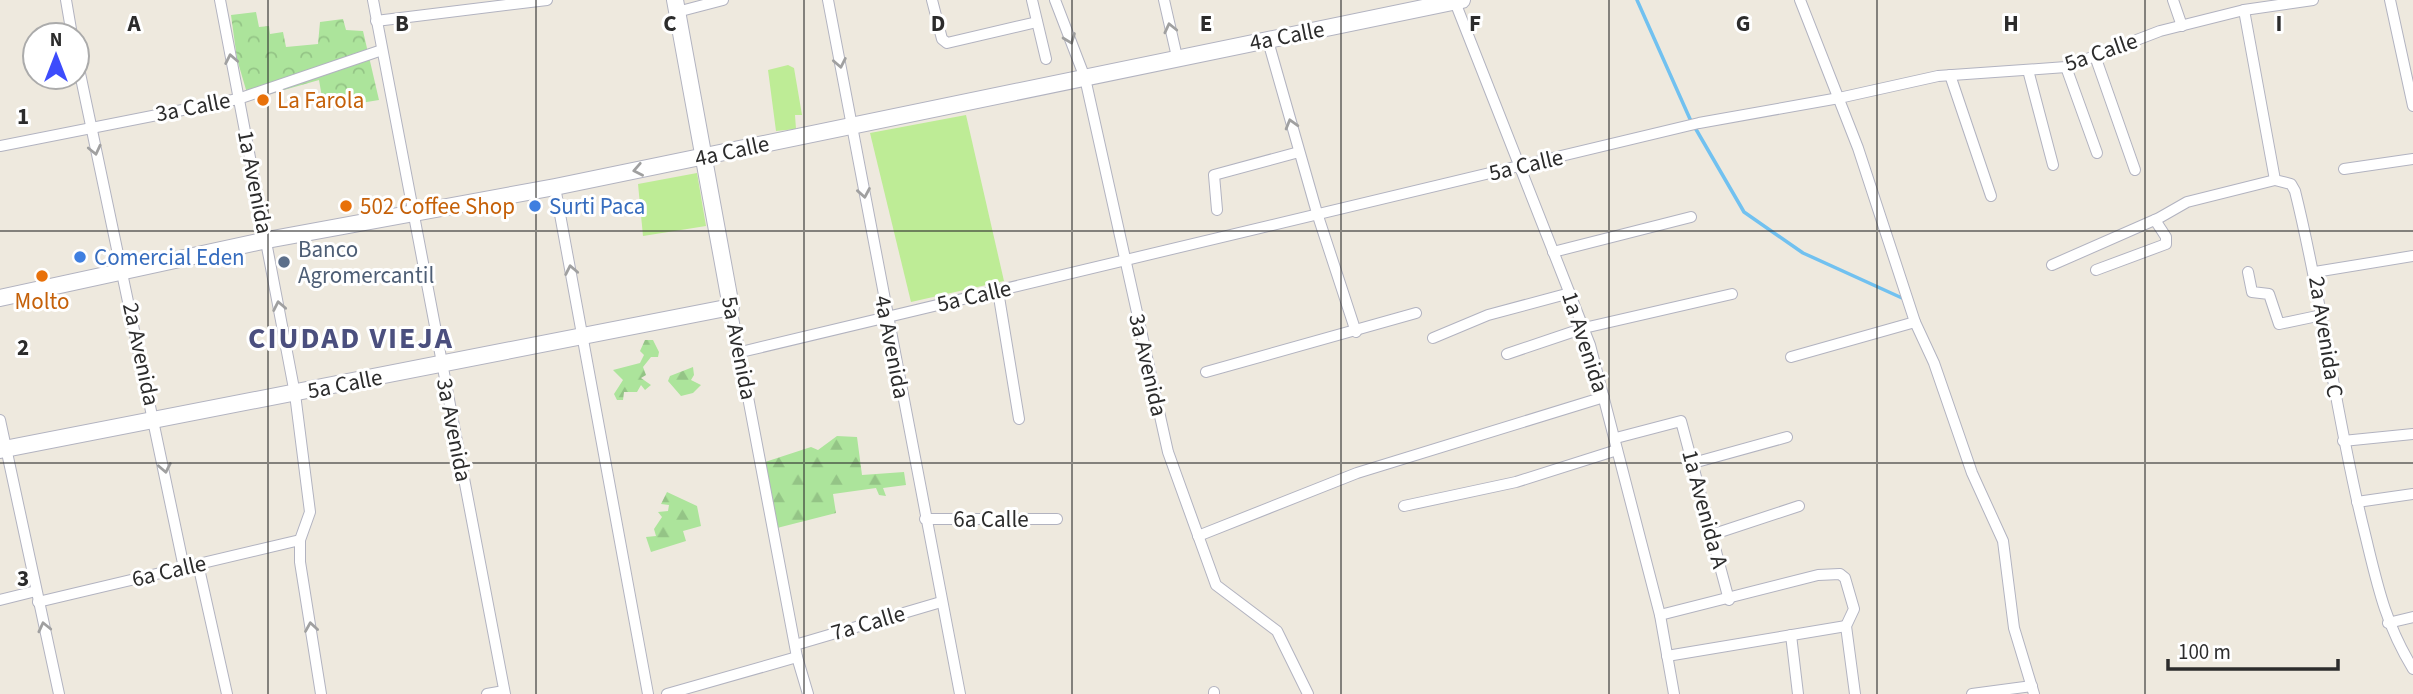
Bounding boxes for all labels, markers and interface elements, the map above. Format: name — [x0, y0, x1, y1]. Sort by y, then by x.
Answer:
text: A — [126, 7, 141, 40]
text: B — [395, 7, 409, 40]
text: C — [663, 7, 677, 40]
text: D — [931, 7, 945, 40]
text: E — [1200, 7, 1212, 40]
text: F — [1469, 7, 1481, 40]
text: G — [1736, 7, 1750, 40]
text: H — [2003, 7, 2019, 40]
text: I — [2276, 7, 2282, 40]
street label: 4a Calle — [1247, 13, 1327, 59]
north arrow — [21, 21, 91, 91]
one-way arrow — [1164, 22, 1179, 34]
street label: 5a Calle — [2060, 24, 2142, 80]
text: N — [50, 27, 62, 54]
one-way arrow — [1061, 33, 1075, 45]
one-way arrow — [224, 53, 239, 65]
one-way arrow — [832, 57, 847, 69]
street label: 3a Calle — [153, 84, 233, 130]
place label: La Farola — [277, 84, 364, 117]
marker: La Farola — [255, 92, 271, 108]
text: 1 — [17, 100, 29, 133]
one-way arrow — [1285, 118, 1300, 130]
street label: 4a Calle — [692, 127, 772, 175]
street label: 1a Avenida — [229, 128, 281, 236]
street label: 5a Calle — [1486, 140, 1566, 190]
one-way arrow — [87, 143, 102, 155]
one-way arrow — [632, 162, 644, 177]
one-way arrow — [856, 188, 871, 199]
place label: 502 Coffee Shop — [360, 190, 515, 223]
place label: Surti Paca — [549, 190, 645, 223]
marker: 502 Coffee Shop — [338, 198, 354, 214]
marker: Surti Paca — [527, 198, 543, 214]
place label: Banco Agromercantil — [298, 233, 434, 292]
place label: Comercial Eden — [94, 241, 245, 274]
marker: Comercial Eden — [72, 249, 88, 265]
marker: Banco Agromercantil — [276, 254, 292, 270]
one-way arrow — [564, 264, 579, 276]
marker: Molto — [34, 268, 50, 284]
street label: 5a Calle — [934, 271, 1014, 321]
street label: 2a Avenida C — [2300, 274, 2352, 400]
place label: Molto — [15, 285, 69, 318]
street label: 1a Avenida — [1553, 287, 1617, 397]
street label: 4a Avenida — [866, 293, 918, 401]
street label: 5a Avenida — [713, 294, 765, 402]
street label: 2a Avenida — [114, 299, 168, 409]
one-way arrow — [272, 300, 287, 312]
street label: 3a Avenida — [1120, 310, 1176, 420]
district label: CIUDAD VIEJA — [248, 317, 454, 360]
text: 2 — [17, 331, 29, 364]
street label: 5a Calle — [305, 361, 385, 407]
street label: 3a Avenida — [428, 376, 480, 484]
street label: 1a Avenida A — [1673, 446, 1737, 573]
one-way arrow — [156, 462, 171, 474]
street label: 6a Calle — [953, 503, 1029, 536]
street label: 6a Calle — [129, 546, 209, 596]
text: 3 — [17, 562, 29, 595]
street label: 7a Calle — [827, 597, 909, 649]
one-way arrow — [38, 621, 52, 633]
one-way arrow — [304, 621, 319, 633]
scale bar — [2168, 628, 2338, 672]
text: 100 m — [2178, 637, 2231, 667]

